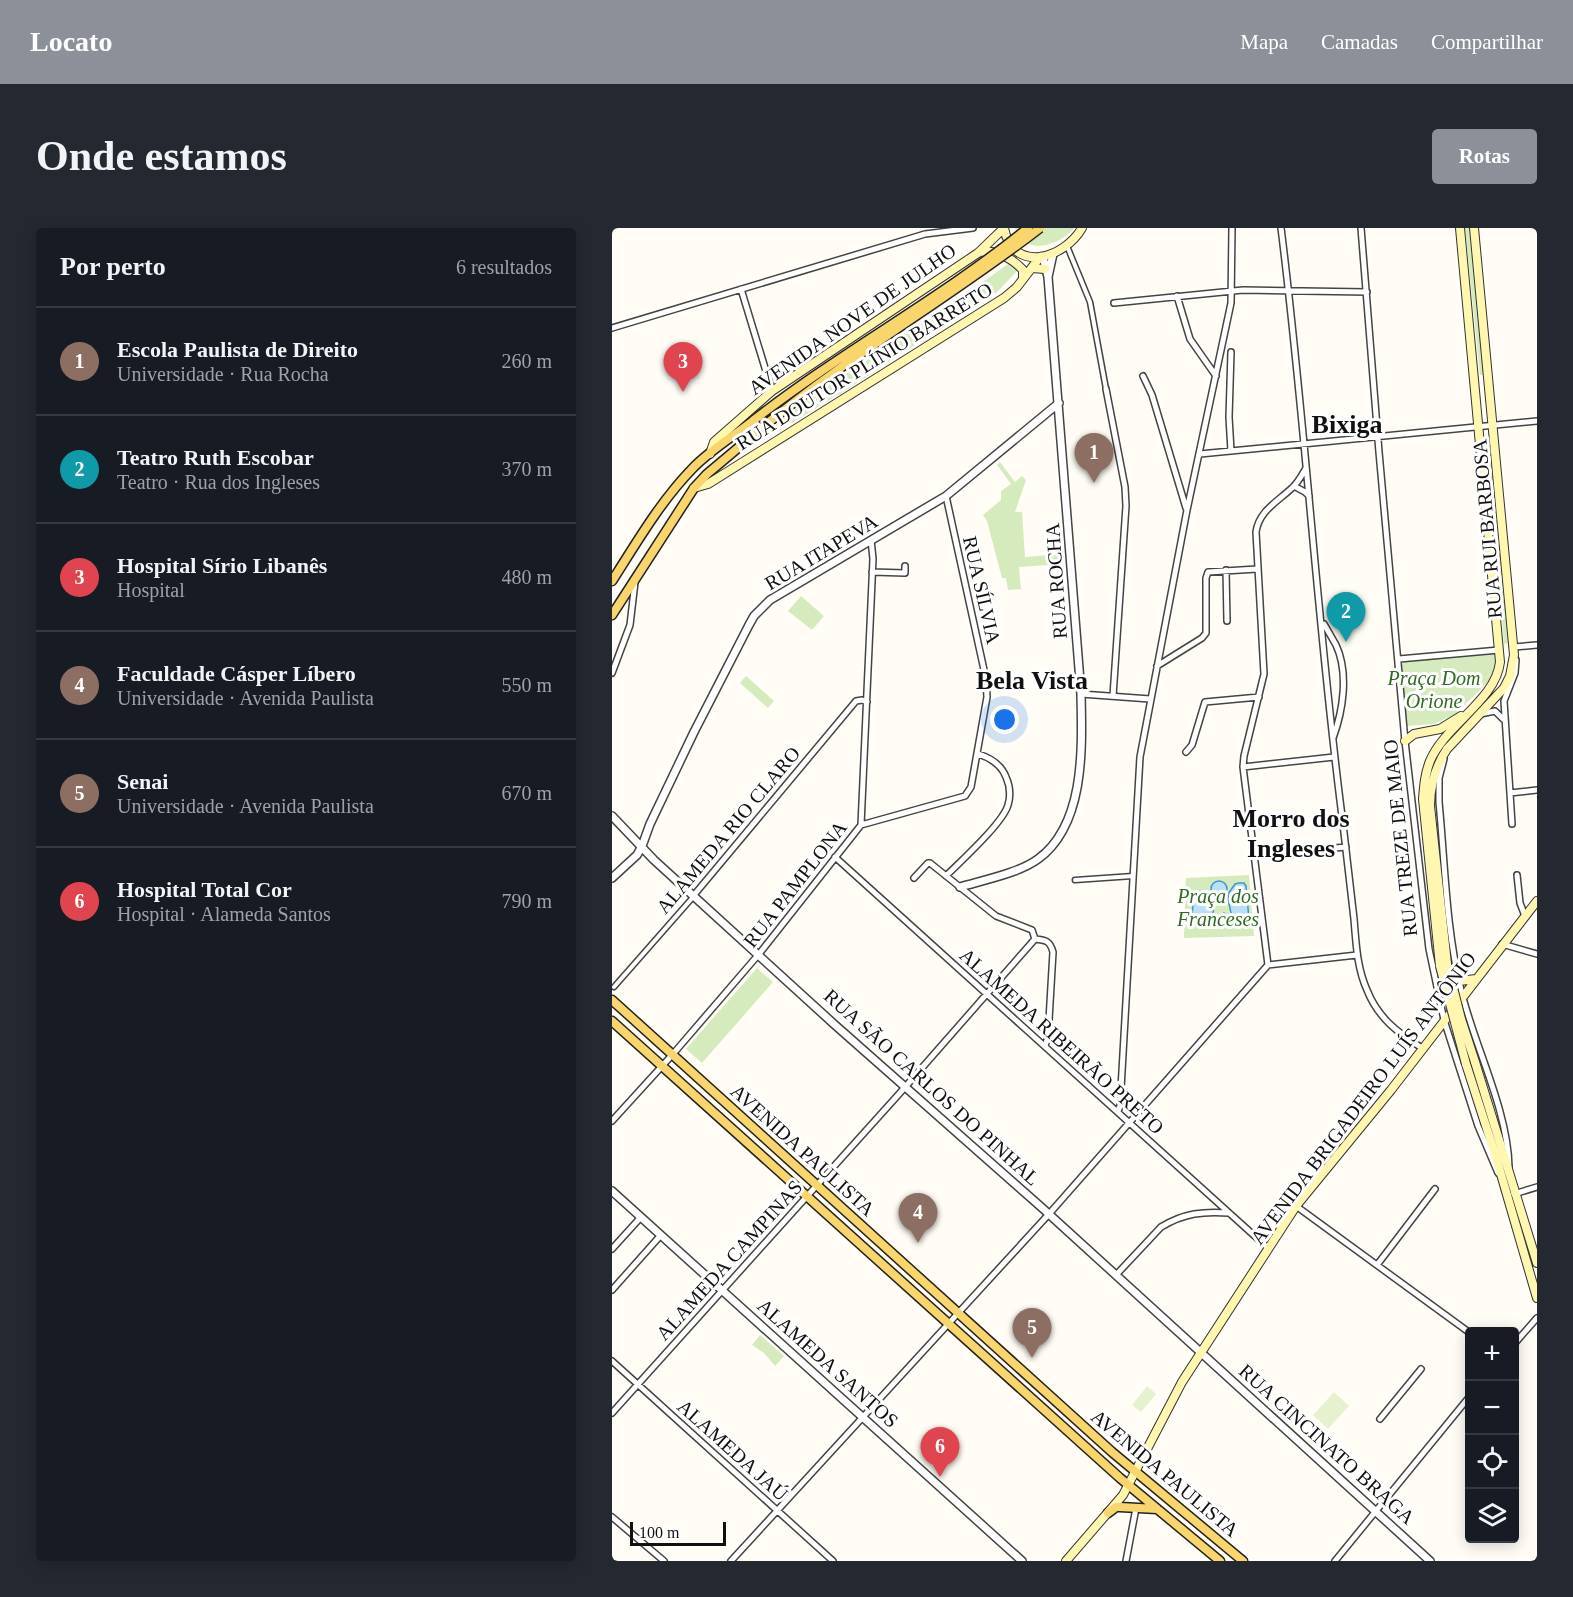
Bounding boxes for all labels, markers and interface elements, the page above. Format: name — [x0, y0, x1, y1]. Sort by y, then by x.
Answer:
text: Locato — [30, 26, 112, 57]
text: Mapa — [1240, 30, 1288, 54]
text: Camadas — [1321, 30, 1398, 54]
text: Compartilhar — [1431, 30, 1543, 54]
button: Rotas — [1432, 129, 1537, 184]
text: Onde estamos — [36, 133, 287, 179]
street label: AVENIDA NOVE DE JULHO — [744, 239, 960, 399]
text: Por perto — [60, 252, 166, 281]
text: 6 resultados — [456, 256, 552, 278]
street label: RUA DOUTOR PLÍNIO BARRETO — [732, 278, 996, 454]
text: Escola Paulista de Direito — [117, 337, 358, 362]
pin: 3 — [664, 342, 702, 392]
text: 1 — [75, 350, 85, 372]
text: 260 m — [501, 350, 552, 372]
text: Universidade · Rua Rocha — [117, 363, 329, 385]
district label: Bixiga — [1312, 410, 1382, 439]
pin: 1 — [1074, 434, 1114, 483]
street label: RUA RUI BARBOSA — [1468, 438, 1506, 620]
text: Teatro Ruth Escobar — [117, 445, 314, 470]
text: 2 — [75, 458, 85, 480]
text: 370 m — [501, 458, 552, 480]
text: Teatro · Rua dos Ingleses — [117, 471, 320, 493]
street label: RUA ITAPEVA — [761, 509, 882, 594]
street label: RUA ROCHA — [1041, 522, 1071, 640]
street label: RUA SÍLVIA — [959, 534, 1005, 647]
text: Hospital Sírio Libanês — [117, 553, 327, 578]
text: 3 — [75, 566, 85, 588]
text: 480 m — [501, 566, 552, 588]
text: Hospital — [117, 579, 185, 601]
pin: 2 — [1326, 592, 1366, 642]
text: Faculdade Cásper Líbero — [117, 661, 356, 686]
district label: Bela Vista — [976, 666, 1088, 695]
park label: Praça Dom Orione — [1387, 667, 1480, 712]
text: 4 — [75, 674, 85, 696]
text: 550 m — [501, 674, 552, 696]
text: Universidade · Avenida Paulista — [117, 687, 374, 709]
your location — [990, 705, 1019, 734]
street label: RUA TREZE DE MAIO — [1379, 738, 1421, 938]
street label: ALAMEDA RIO CLARO — [652, 742, 804, 918]
text: Senai — [117, 769, 168, 794]
text: 5 — [75, 782, 85, 804]
text: 670 m — [501, 782, 552, 804]
text: Universidade · Avenida Paulista — [117, 795, 374, 817]
district label: Morro dos Ingleses — [1232, 804, 1350, 863]
street label: RUA PAMPLONA — [739, 816, 852, 952]
text: Hospital Total Cor — [117, 877, 292, 902]
park label: Praça dos Franceses — [1176, 885, 1259, 930]
text: 6 — [75, 890, 85, 912]
text: 790 m — [501, 890, 552, 912]
text: Hospital · Alameda Santos — [117, 903, 331, 925]
street label: ALAMEDA RIBEIRÃO PRETO — [956, 943, 1169, 1138]
street label: AVENIDA BRIGADEIRO LUÍS ANTÔNIO — [1245, 947, 1480, 1248]
street label: RUA SÃO CARLOS DO PINHAL — [820, 984, 1045, 1190]
street label: AVENIDA PAULISTA — [727, 1080, 880, 1221]
street label: ALAMEDA CAMPINAS — [651, 1176, 807, 1344]
pin: 4 — [898, 1194, 938, 1243]
street label: ALAMEDA SANTOS — [753, 1294, 903, 1432]
pin: 5 — [1012, 1308, 1052, 1358]
map controls — [1465, 1327, 1519, 1543]
button: + — [1465, 1327, 1519, 1381]
street label: RUA CINCINATO BRAGA — [1235, 1359, 1420, 1529]
button: − — [1465, 1381, 1519, 1435]
street label: ALAMEDA JAÚ — [673, 1394, 794, 1506]
street label: AVENIDA PAULISTA — [1087, 1405, 1244, 1541]
pin: 6 — [920, 1428, 960, 1477]
button: locate — [1465, 1435, 1519, 1489]
button: layers — [1465, 1489, 1519, 1543]
scale bar — [630, 1519, 726, 1546]
text: 100 m — [639, 1524, 679, 1541]

